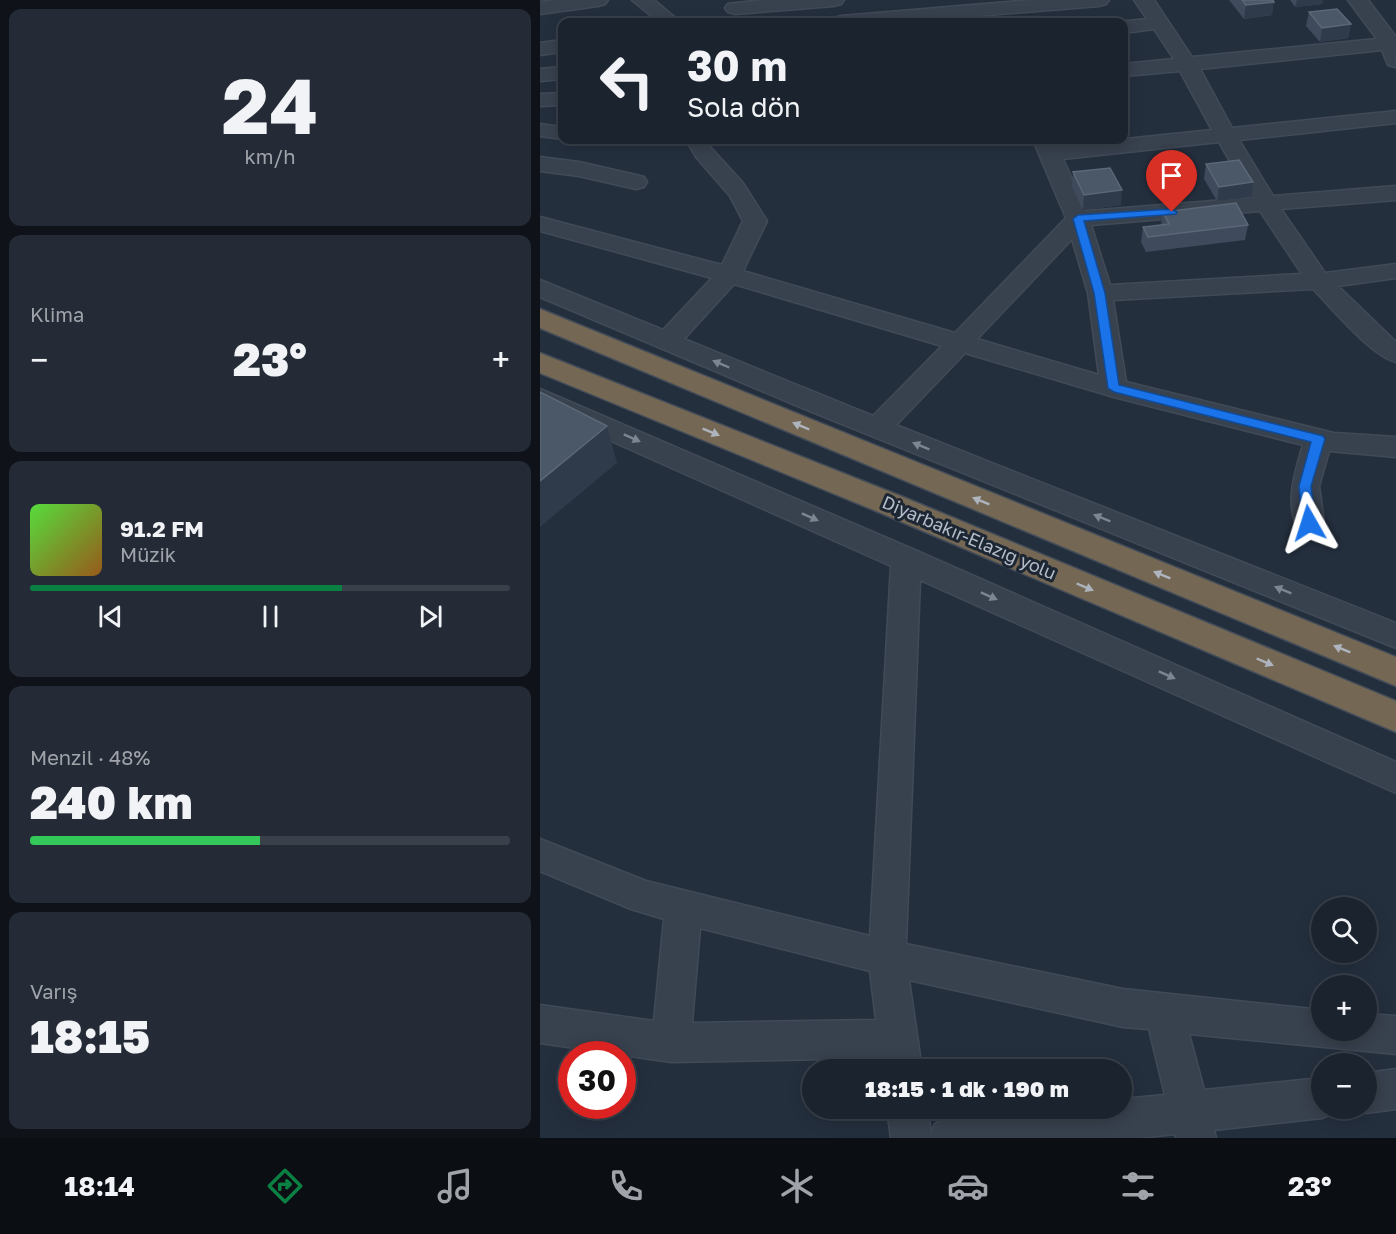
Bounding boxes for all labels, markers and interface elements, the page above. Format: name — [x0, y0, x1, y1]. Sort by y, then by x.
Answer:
text: 30 m — [687, 40, 787, 90]
icon: left — [588, 42, 666, 120]
text: 24 — [222, 58, 318, 151]
text: Sola dön — [687, 91, 801, 123]
text: km/h — [245, 144, 295, 168]
pin — [1146, 150, 1197, 212]
icon: arrive — [1155, 159, 1188, 192]
text: Klima — [30, 302, 84, 326]
text: 23° — [233, 332, 307, 386]
text: − — [30, 340, 48, 379]
text: + — [492, 340, 510, 379]
one-way arrow — [712, 359, 730, 368]
one-way arrow — [792, 421, 810, 431]
one-way arrow — [702, 428, 720, 437]
one-way arrow — [623, 434, 641, 443]
one-way arrow — [912, 440, 930, 450]
street label: Diyarbakır-Elazığ yolu — [879, 490, 1060, 584]
position arrow — [1277, 491, 1341, 555]
one-way arrow — [972, 496, 990, 506]
one-way arrow — [802, 512, 820, 522]
one-way arrow — [1093, 513, 1111, 522]
text: 91.2 FM — [120, 515, 204, 542]
text: Müzik — [120, 542, 176, 566]
one-way arrow — [1152, 570, 1170, 580]
one-way arrow — [1076, 582, 1094, 592]
one-way arrow — [1274, 585, 1292, 595]
one-way arrow — [980, 591, 998, 601]
icon: previous — [94, 600, 127, 633]
icon: pause — [254, 600, 287, 633]
icon: next — [414, 600, 447, 633]
one-way arrow — [1333, 644, 1351, 653]
one-way arrow — [1256, 658, 1274, 667]
one-way arrow — [1158, 671, 1175, 680]
text: Menzil · 48% — [30, 745, 150, 769]
text: 240 km — [30, 775, 193, 829]
map controls — [1311, 897, 1377, 1119]
button: search — [1311, 897, 1377, 963]
button: + — [1311, 975, 1377, 1041]
text: Varış — [30, 979, 77, 1003]
text: 18:15 — [30, 1009, 150, 1063]
speed limit sign: 30 — [558, 1041, 636, 1119]
button: − — [1311, 1053, 1377, 1119]
text: 18:15 · 1 dk · 190 m — [865, 1075, 1069, 1102]
icon: directions — [264, 1165, 306, 1207]
icon: music — [434, 1165, 476, 1207]
icon: phone — [605, 1165, 647, 1207]
icon: climate — [776, 1165, 818, 1207]
icon: car — [947, 1165, 989, 1207]
icon: filters — [1117, 1165, 1159, 1207]
text: 18:14 — [64, 1170, 135, 1202]
text: 23° — [1288, 1170, 1332, 1202]

